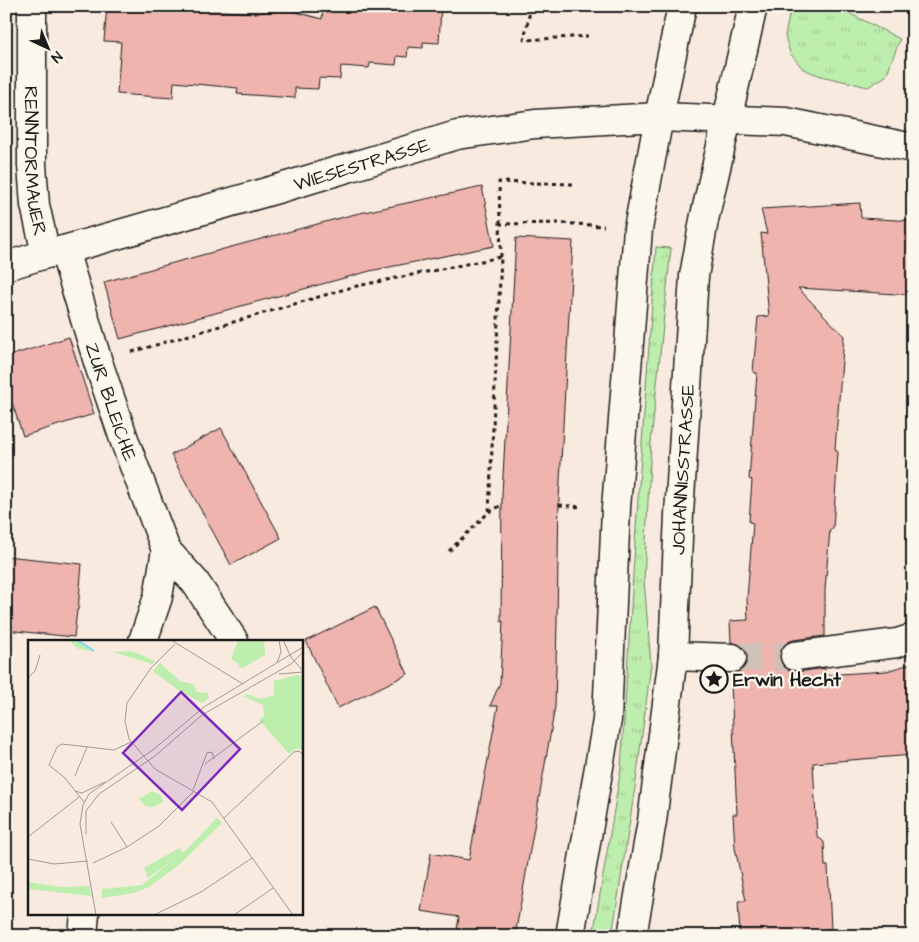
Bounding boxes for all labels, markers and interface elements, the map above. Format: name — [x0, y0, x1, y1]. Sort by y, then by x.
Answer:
north arrow — [22, 22, 72, 72]
text: N — [46, 46, 66, 67]
street label: RENNTORMAUER — [17, 86, 53, 238]
street label: WIESESTRASSE — [291, 132, 433, 198]
street label: ZUR BLEICHE — [78, 339, 143, 465]
street label: JOHANNISSTRASSE — [665, 383, 702, 555]
inset map — [28, 640, 302, 914]
place icon: Erwin Hecht — [699, 664, 729, 694]
place label: Erwin Hecht — [733, 667, 841, 694]

